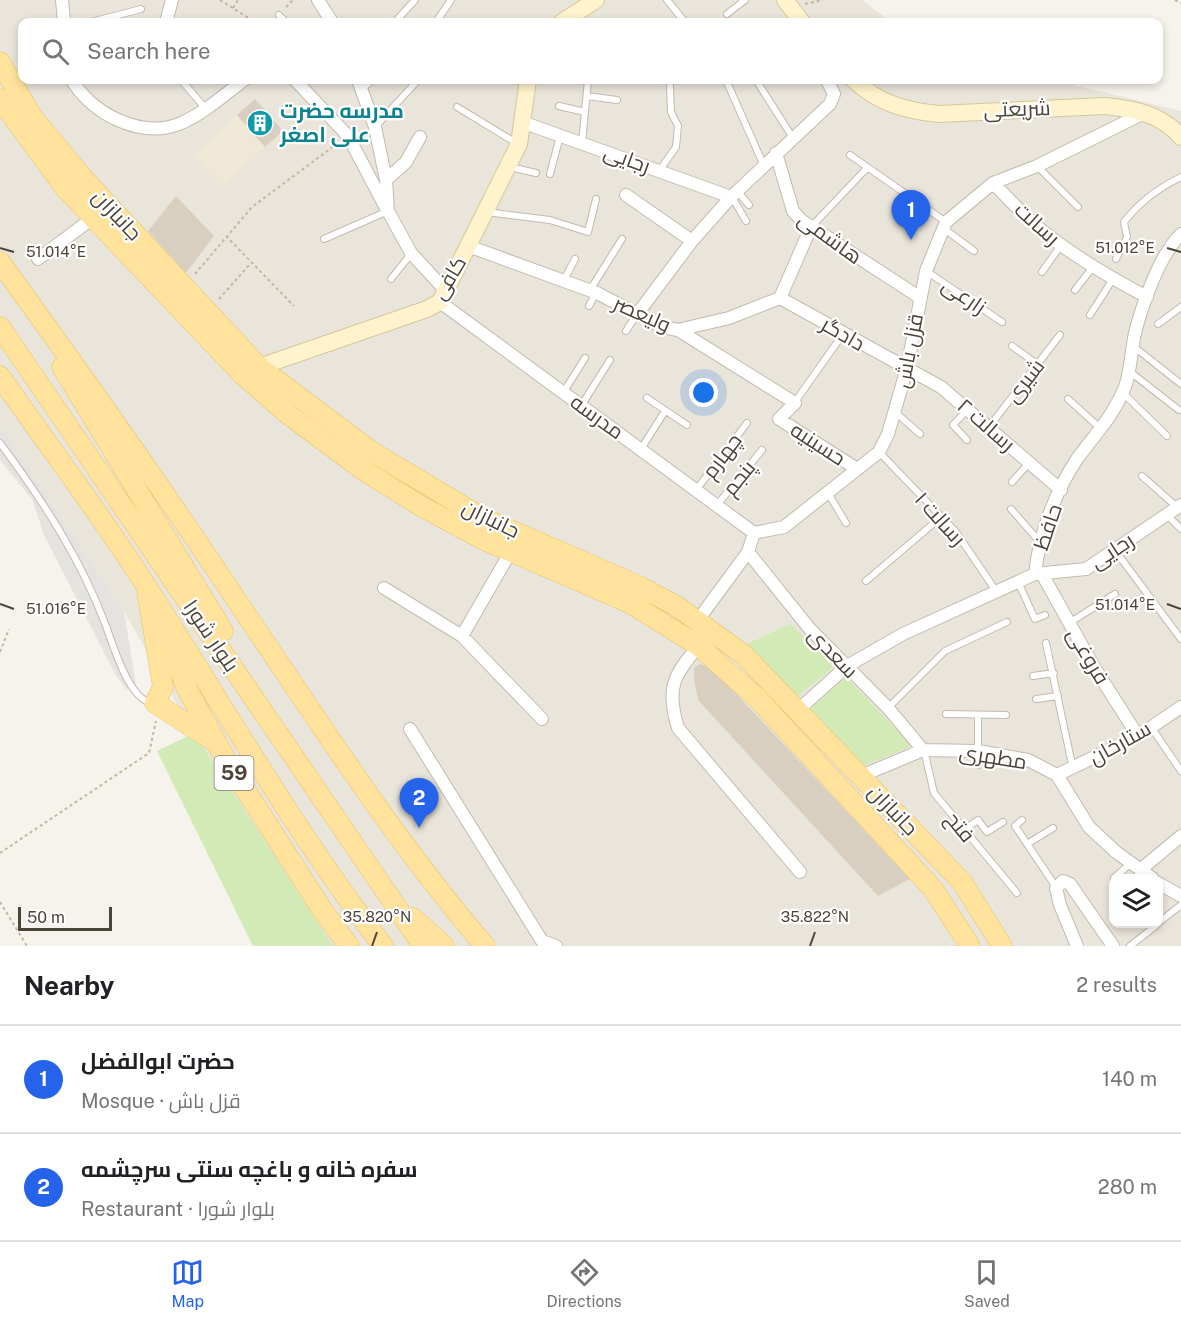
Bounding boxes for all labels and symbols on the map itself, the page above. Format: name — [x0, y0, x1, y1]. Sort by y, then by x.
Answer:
street label: شریعتی — [983, 95, 1051, 123]
place label: مدرسه حضرت علی اصغر — [279, 98, 404, 147]
building icon: مدرسه حضرت علی اصغر — [245, 108, 275, 138]
street label: رجایی — [600, 139, 654, 179]
street label: جانبازان — [87, 184, 147, 246]
pin: 1 — [892, 190, 930, 240]
street label: رسالت — [1010, 197, 1065, 250]
street label: هاشمی — [793, 206, 867, 270]
text: 51.012°E — [1095, 239, 1155, 256]
text: 51.014°E — [26, 243, 86, 260]
street label: کافی — [426, 251, 472, 305]
street label: زارعی — [937, 272, 991, 320]
street label: ولیعصر — [609, 289, 675, 337]
street label: دادگر — [816, 311, 870, 356]
street label: قزل باش — [889, 312, 929, 390]
street label: شیری — [1000, 354, 1050, 408]
your location — [689, 378, 718, 407]
street label: مدرسه — [566, 389, 629, 444]
street label: رسالت ۲ — [952, 393, 1020, 456]
street label: حسینیه — [786, 417, 850, 471]
street label: چهارم — [696, 428, 748, 485]
street label: پنجم — [717, 455, 762, 502]
street label: رسالت ۱ — [910, 487, 971, 551]
street label: جانبازان — [458, 494, 524, 544]
street label: حافظ — [1028, 500, 1067, 553]
street label: رجایی — [1085, 527, 1139, 575]
street label: بلوار شورا — [178, 595, 244, 676]
text: 51.014°E — [1095, 596, 1155, 613]
text: 51.016°E — [26, 600, 86, 617]
street label: سعدی — [803, 622, 863, 684]
street label: فروغی — [1061, 623, 1115, 689]
street label: ستارخان — [1084, 715, 1156, 771]
street label: مطهری — [957, 739, 1029, 775]
road number: 59 — [214, 756, 254, 790]
pin: 2 — [400, 778, 438, 828]
street label: جانبازان — [862, 779, 924, 841]
street label: فتح — [939, 806, 980, 848]
scale bar — [18, 904, 112, 932]
text: 35.820°N — [343, 908, 411, 925]
text: 35.822°N — [781, 908, 849, 925]

